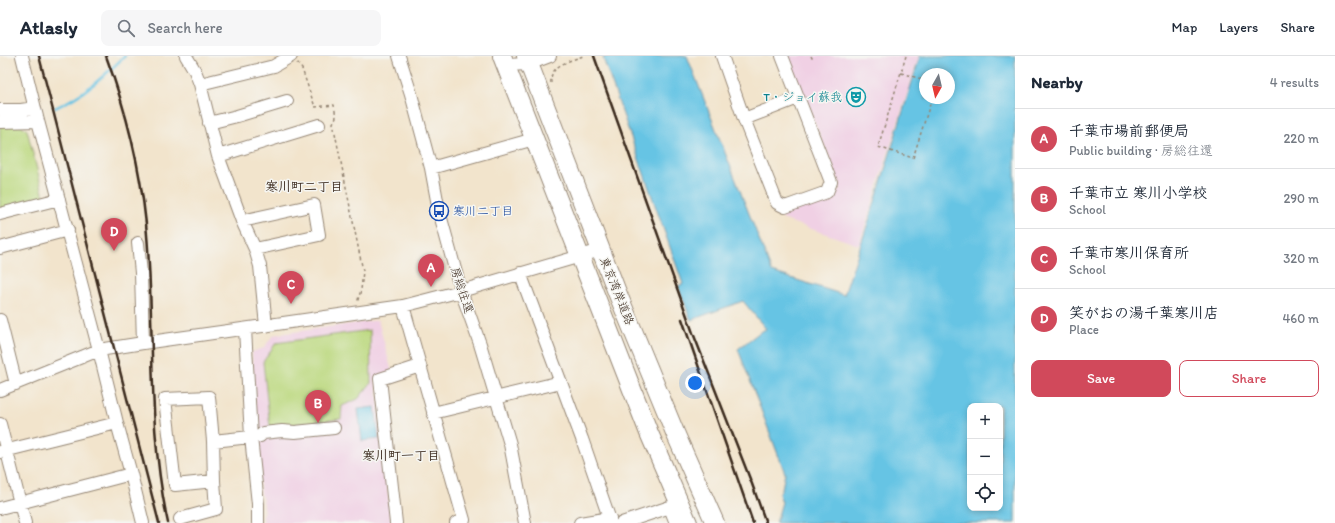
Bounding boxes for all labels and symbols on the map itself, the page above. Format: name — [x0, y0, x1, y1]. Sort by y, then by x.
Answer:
north arrow — [919, 68, 955, 104]
theatre icon: T・ジョイ蘇我 — [845, 86, 867, 108]
place label: T・ジョイ蘇我 — [763, 90, 842, 104]
district label: 寒川町二丁目 — [265, 179, 343, 194]
bus stop icon: 寒川二丁目 — [428, 200, 450, 222]
place label: 寒川二丁目 — [453, 204, 513, 218]
pin: D — [101, 218, 127, 251]
pin: A — [418, 254, 444, 287]
street label: 東京湾岸道路 — [597, 255, 637, 327]
street label: 房総往還 — [448, 265, 476, 315]
pin: C — [278, 271, 304, 304]
your location — [685, 373, 705, 393]
pin: B — [305, 390, 331, 423]
district label: 寒川町一丁目 — [362, 448, 440, 463]

